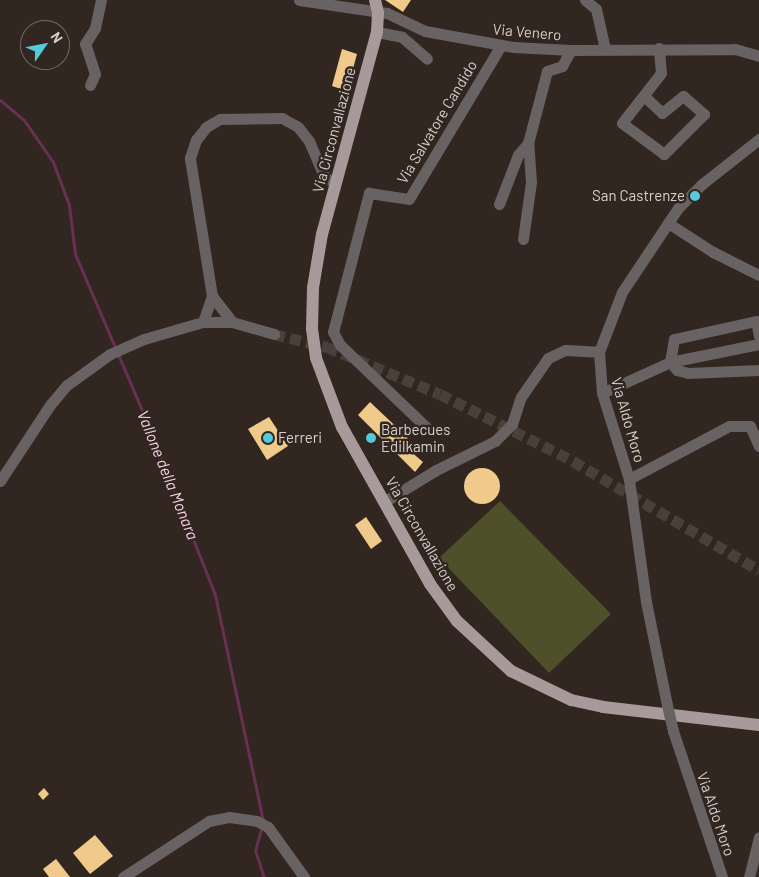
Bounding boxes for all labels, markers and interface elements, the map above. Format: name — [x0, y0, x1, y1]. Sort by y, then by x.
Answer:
north arrow — [20, 20, 70, 70]
street label: Via Venero — [492, 20, 562, 44]
text: N — [47, 29, 67, 46]
street label: Via Salvatore Candido — [393, 57, 481, 187]
street label: Via Circonvallazione — [309, 65, 359, 195]
place label: San Castrenze — [592, 187, 685, 205]
marker: San Castrenze — [689, 190, 701, 202]
street label: Via Aldo Moro — [607, 375, 649, 465]
water label: Vallone della Monara — [133, 407, 203, 543]
place label: Barbecues Edilkamin — [381, 420, 450, 455]
place label: Ferreri — [278, 429, 322, 447]
marker: Ferreri — [262, 432, 274, 444]
marker: Barbecues Edilkamin — [365, 432, 377, 444]
street label: Via Circonvallazione — [382, 473, 462, 595]
street label: Via Aldo Moro — [693, 770, 739, 858]

